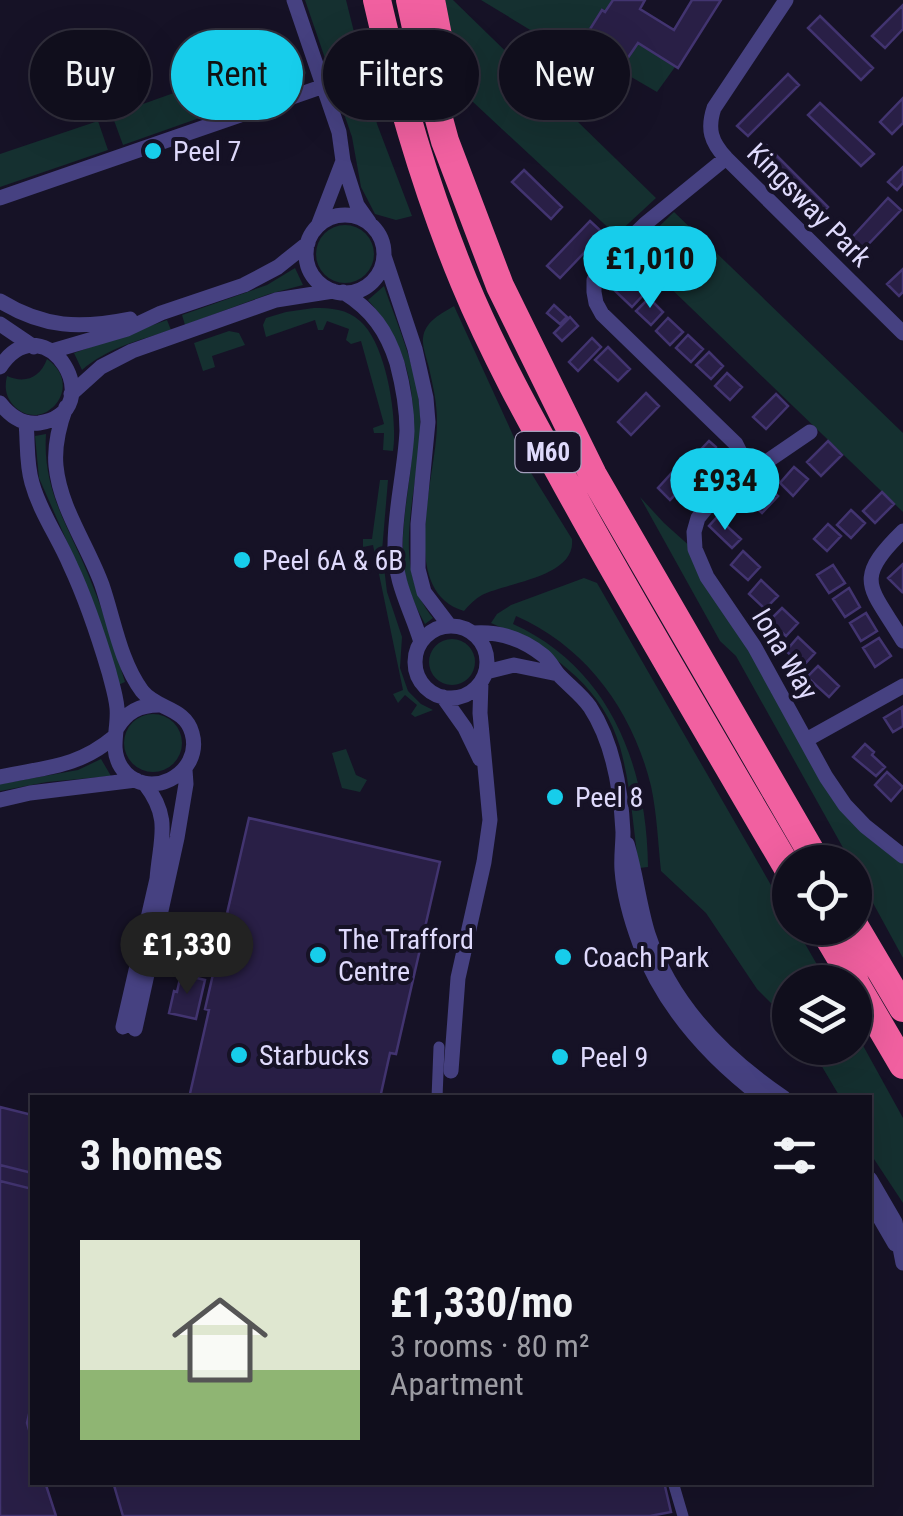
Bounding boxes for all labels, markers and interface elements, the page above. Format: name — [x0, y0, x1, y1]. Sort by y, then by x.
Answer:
chip: Buy — [30, 30, 151, 120]
chip: Rent — [171, 30, 303, 120]
chip: Filters — [323, 30, 479, 120]
chip: New — [499, 30, 630, 120]
place label: Peel 7 — [173, 135, 241, 168]
street label: Kingsway Park — [740, 136, 878, 274]
marker: Peel 7 — [142, 140, 164, 162]
pin: £1,010 — [569, 226, 731, 311]
text: £1,010 — [605, 239, 695, 277]
road number: M60 — [516, 432, 580, 472]
pin: £934 — [666, 448, 784, 533]
text: £934 — [692, 461, 758, 499]
place label: Peel 6A & 6B — [262, 544, 404, 577]
marker: Peel 6A & 6B — [231, 549, 253, 571]
street label: Iona Way — [745, 603, 825, 706]
place label: Peel 8 — [575, 781, 643, 814]
marker: Peel 8 — [544, 786, 566, 808]
map controls — [772, 845, 872, 1065]
button: locate — [772, 845, 872, 945]
pin: £1,330 — [106, 912, 268, 997]
place label: The Trafford Centre — [338, 923, 474, 988]
text: £1,330 — [142, 925, 232, 963]
place label: Coach Park — [583, 941, 710, 974]
marker: The Trafford Centre — [307, 944, 329, 966]
marker: Coach Park — [552, 946, 574, 968]
button: layers — [772, 965, 872, 1065]
place label: Starbucks — [259, 1039, 369, 1072]
place label: Peel 9 — [580, 1041, 648, 1074]
marker: Starbucks — [228, 1044, 250, 1066]
marker: Peel 9 — [549, 1046, 571, 1068]
icon: filters — [767, 1128, 822, 1183]
text: 3 homes — [80, 1131, 223, 1180]
text: £1,330/mo — [390, 1278, 573, 1327]
icon: home — [160, 1280, 280, 1400]
text: 3 rooms · 80 m² — [390, 1327, 589, 1365]
text: Apartment — [390, 1365, 524, 1403]

